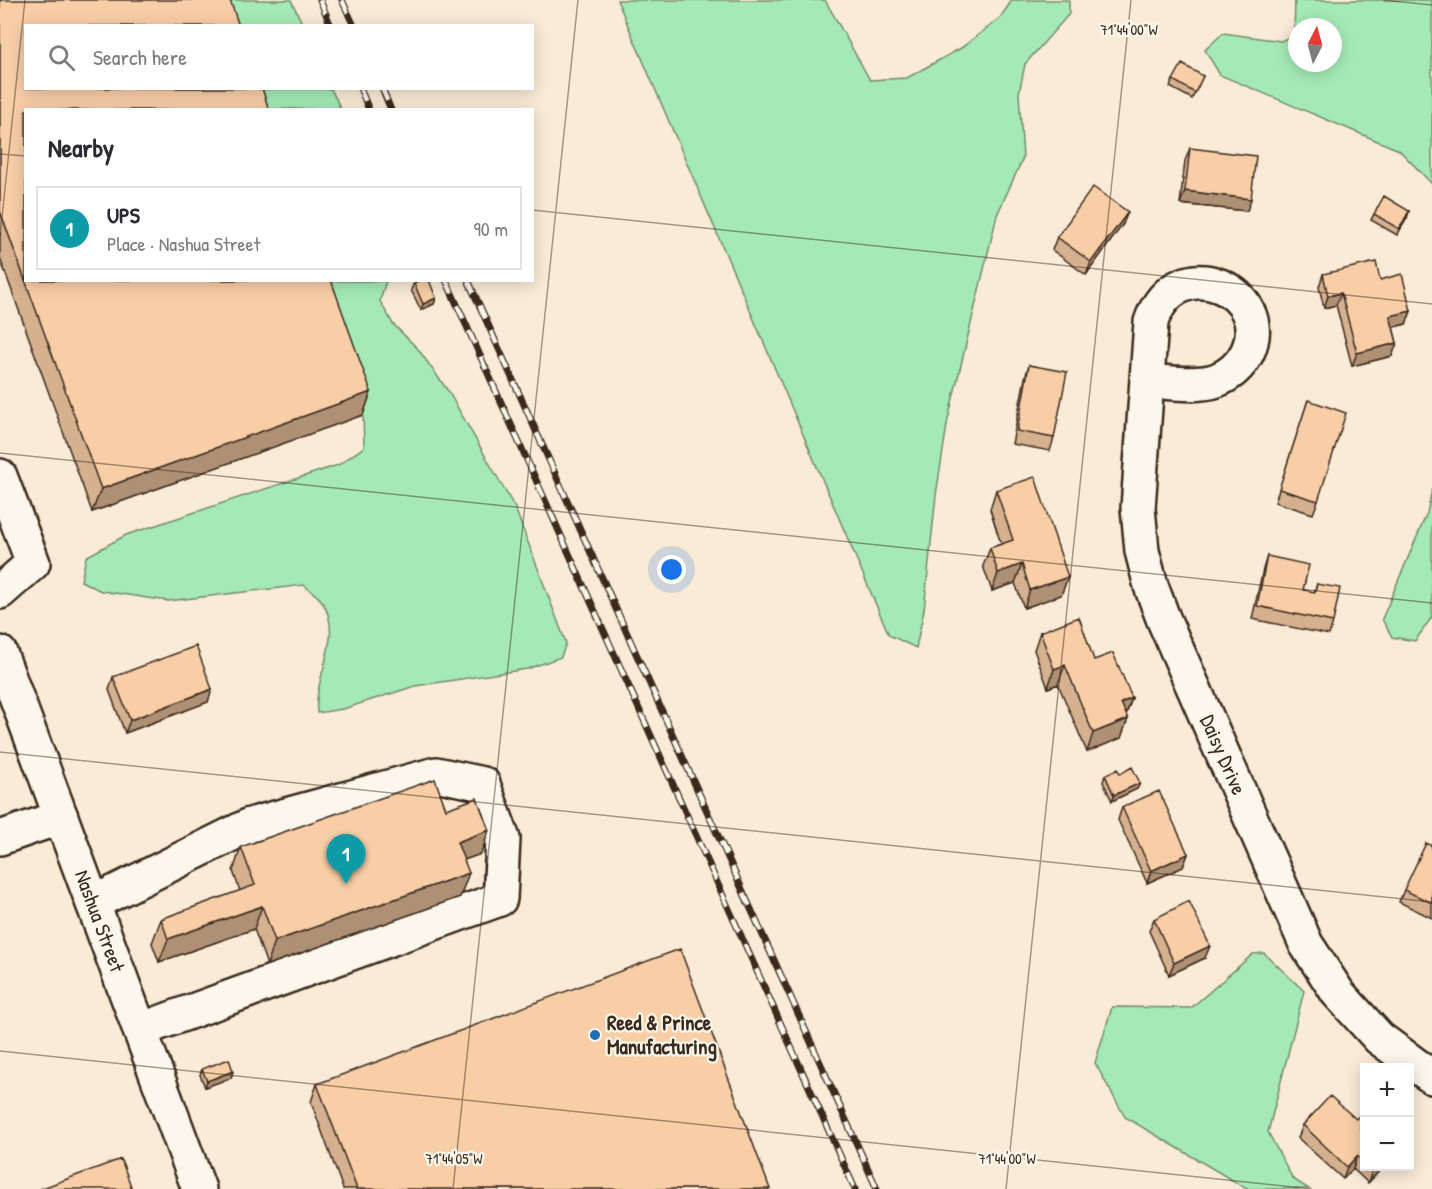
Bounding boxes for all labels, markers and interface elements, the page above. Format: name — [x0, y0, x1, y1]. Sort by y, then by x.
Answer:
north arrow — [1288, 18, 1342, 72]
text: 71°44'00"W — [1100, 19, 1158, 40]
search box — [24, 24, 534, 90]
icon: search — [45, 41, 78, 74]
text: Search here — [93, 42, 187, 72]
text: Nearby — [48, 130, 114, 165]
text: UPS — [107, 200, 140, 230]
text: 1 — [66, 215, 73, 242]
text: 90 m — [474, 215, 508, 242]
text: Place · Nashua Street — [107, 230, 260, 257]
your location — [657, 555, 686, 584]
street label: Daisy Drive — [1193, 710, 1254, 799]
pin: 1 — [326, 834, 366, 884]
street label: Nashua Street — [68, 866, 132, 977]
place label: Reed & Prince Manufacturing — [607, 1008, 717, 1062]
marker: Reed & Prince Manufacturing — [588, 1028, 602, 1042]
map controls — [1360, 1063, 1414, 1171]
button: + — [1360, 1063, 1414, 1117]
button: − — [1360, 1117, 1414, 1171]
text: 71°44'05"W — [426, 1148, 483, 1169]
text: 71°44'00"W — [978, 1148, 1036, 1169]

